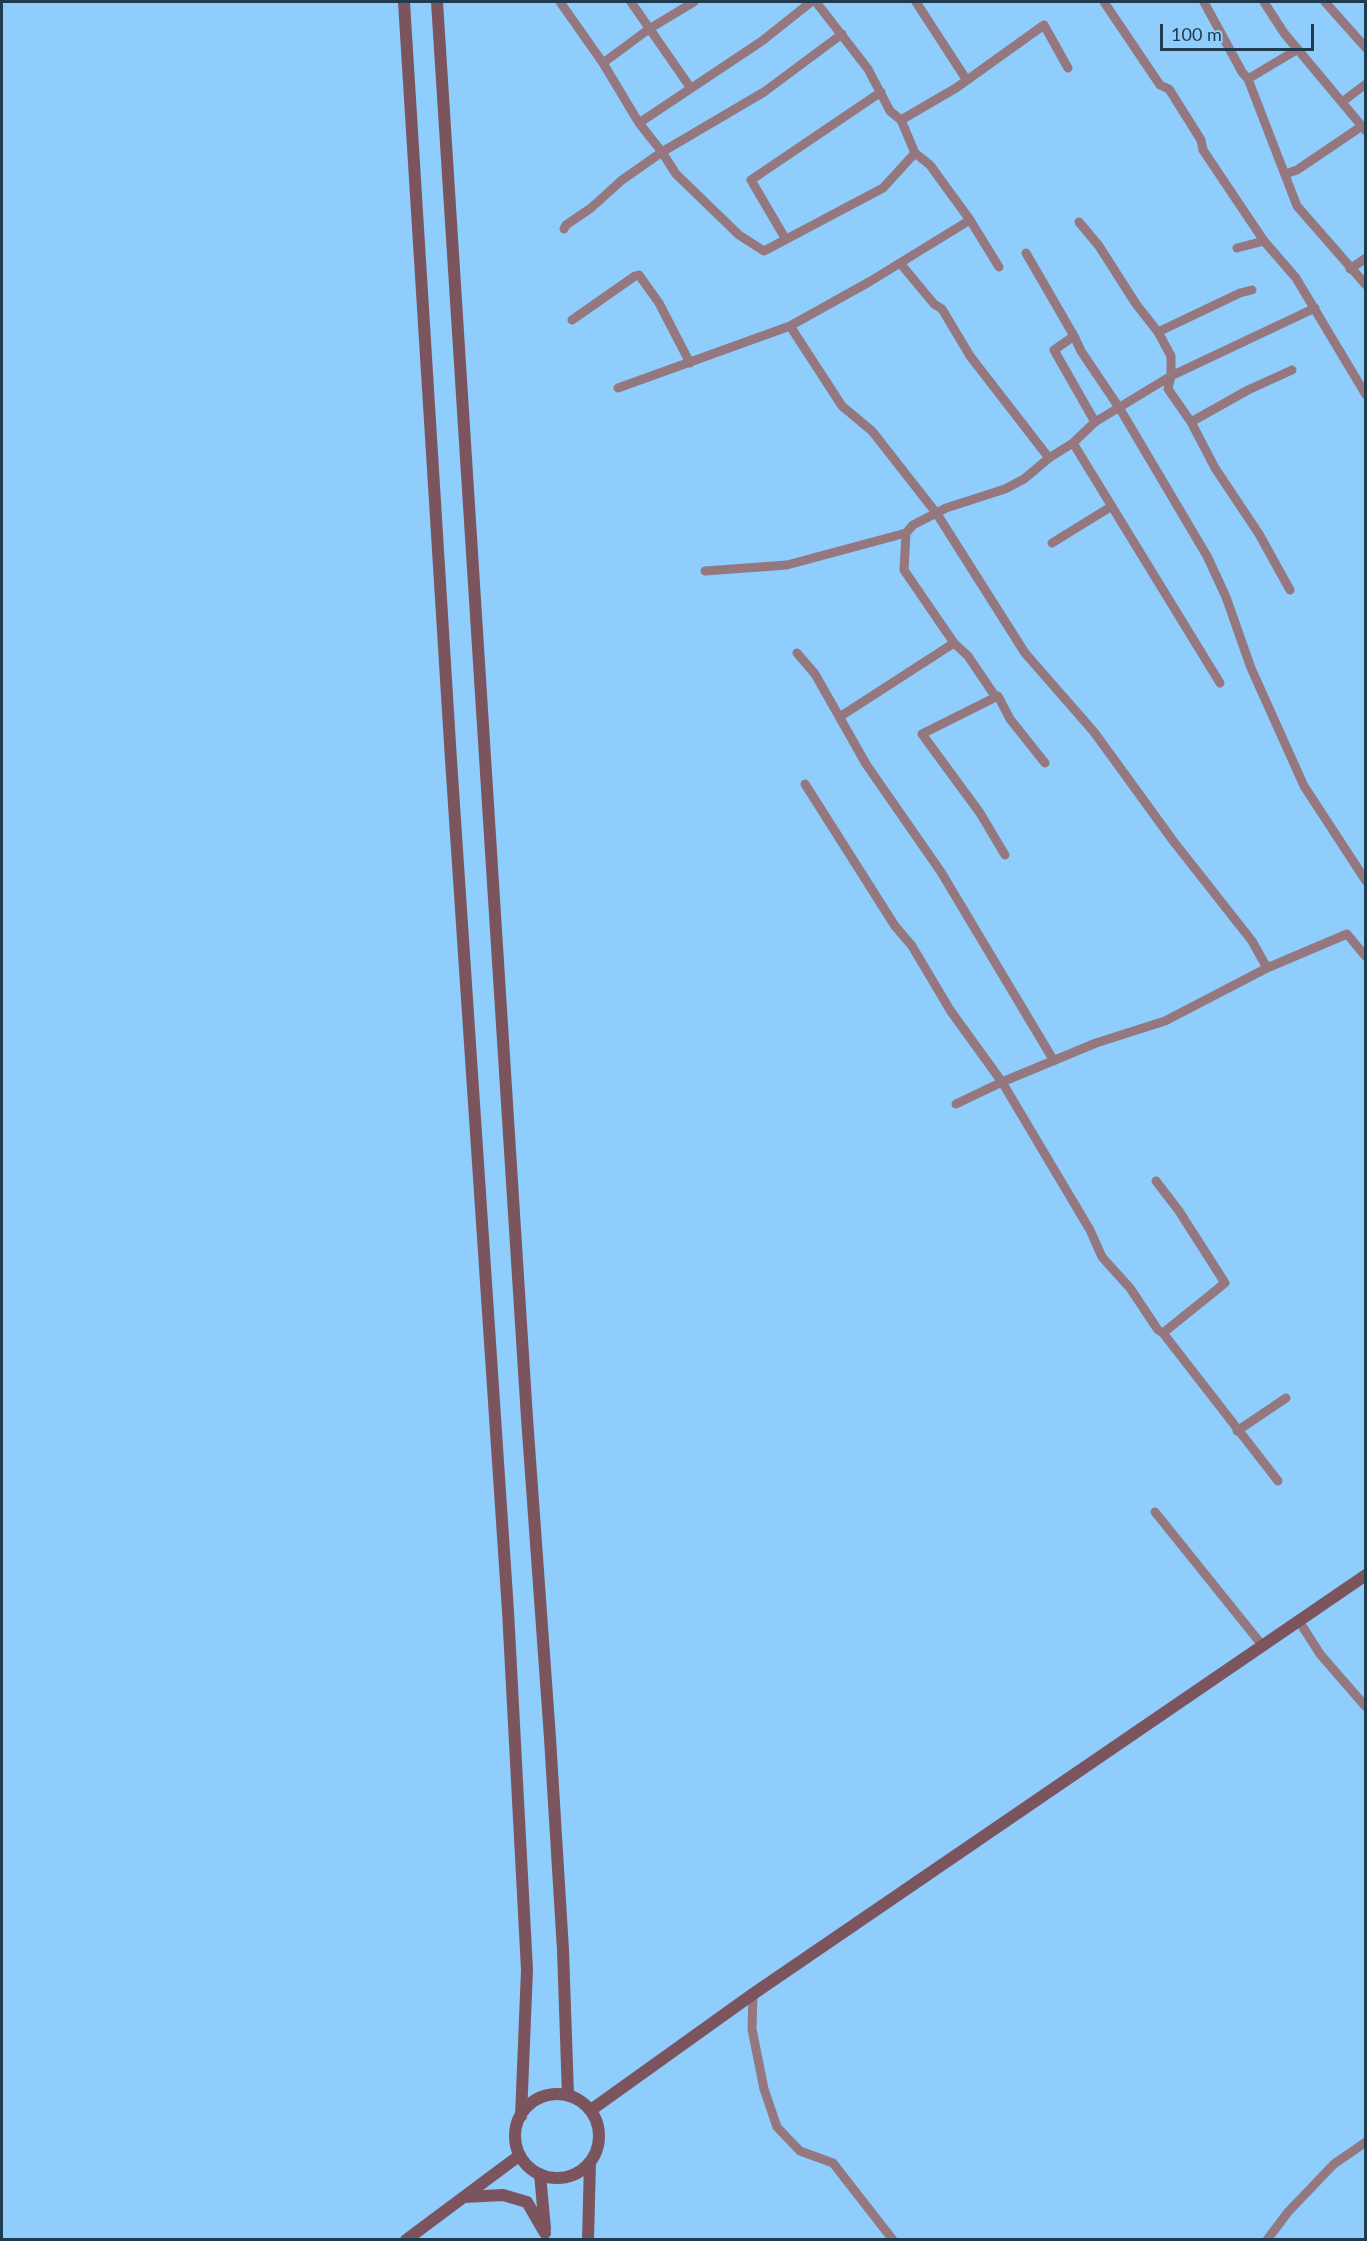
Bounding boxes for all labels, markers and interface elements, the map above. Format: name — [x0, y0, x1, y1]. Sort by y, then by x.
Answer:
scale bar — [1163, 12, 1318, 50]
text: 100 m — [1171, 23, 1222, 45]

